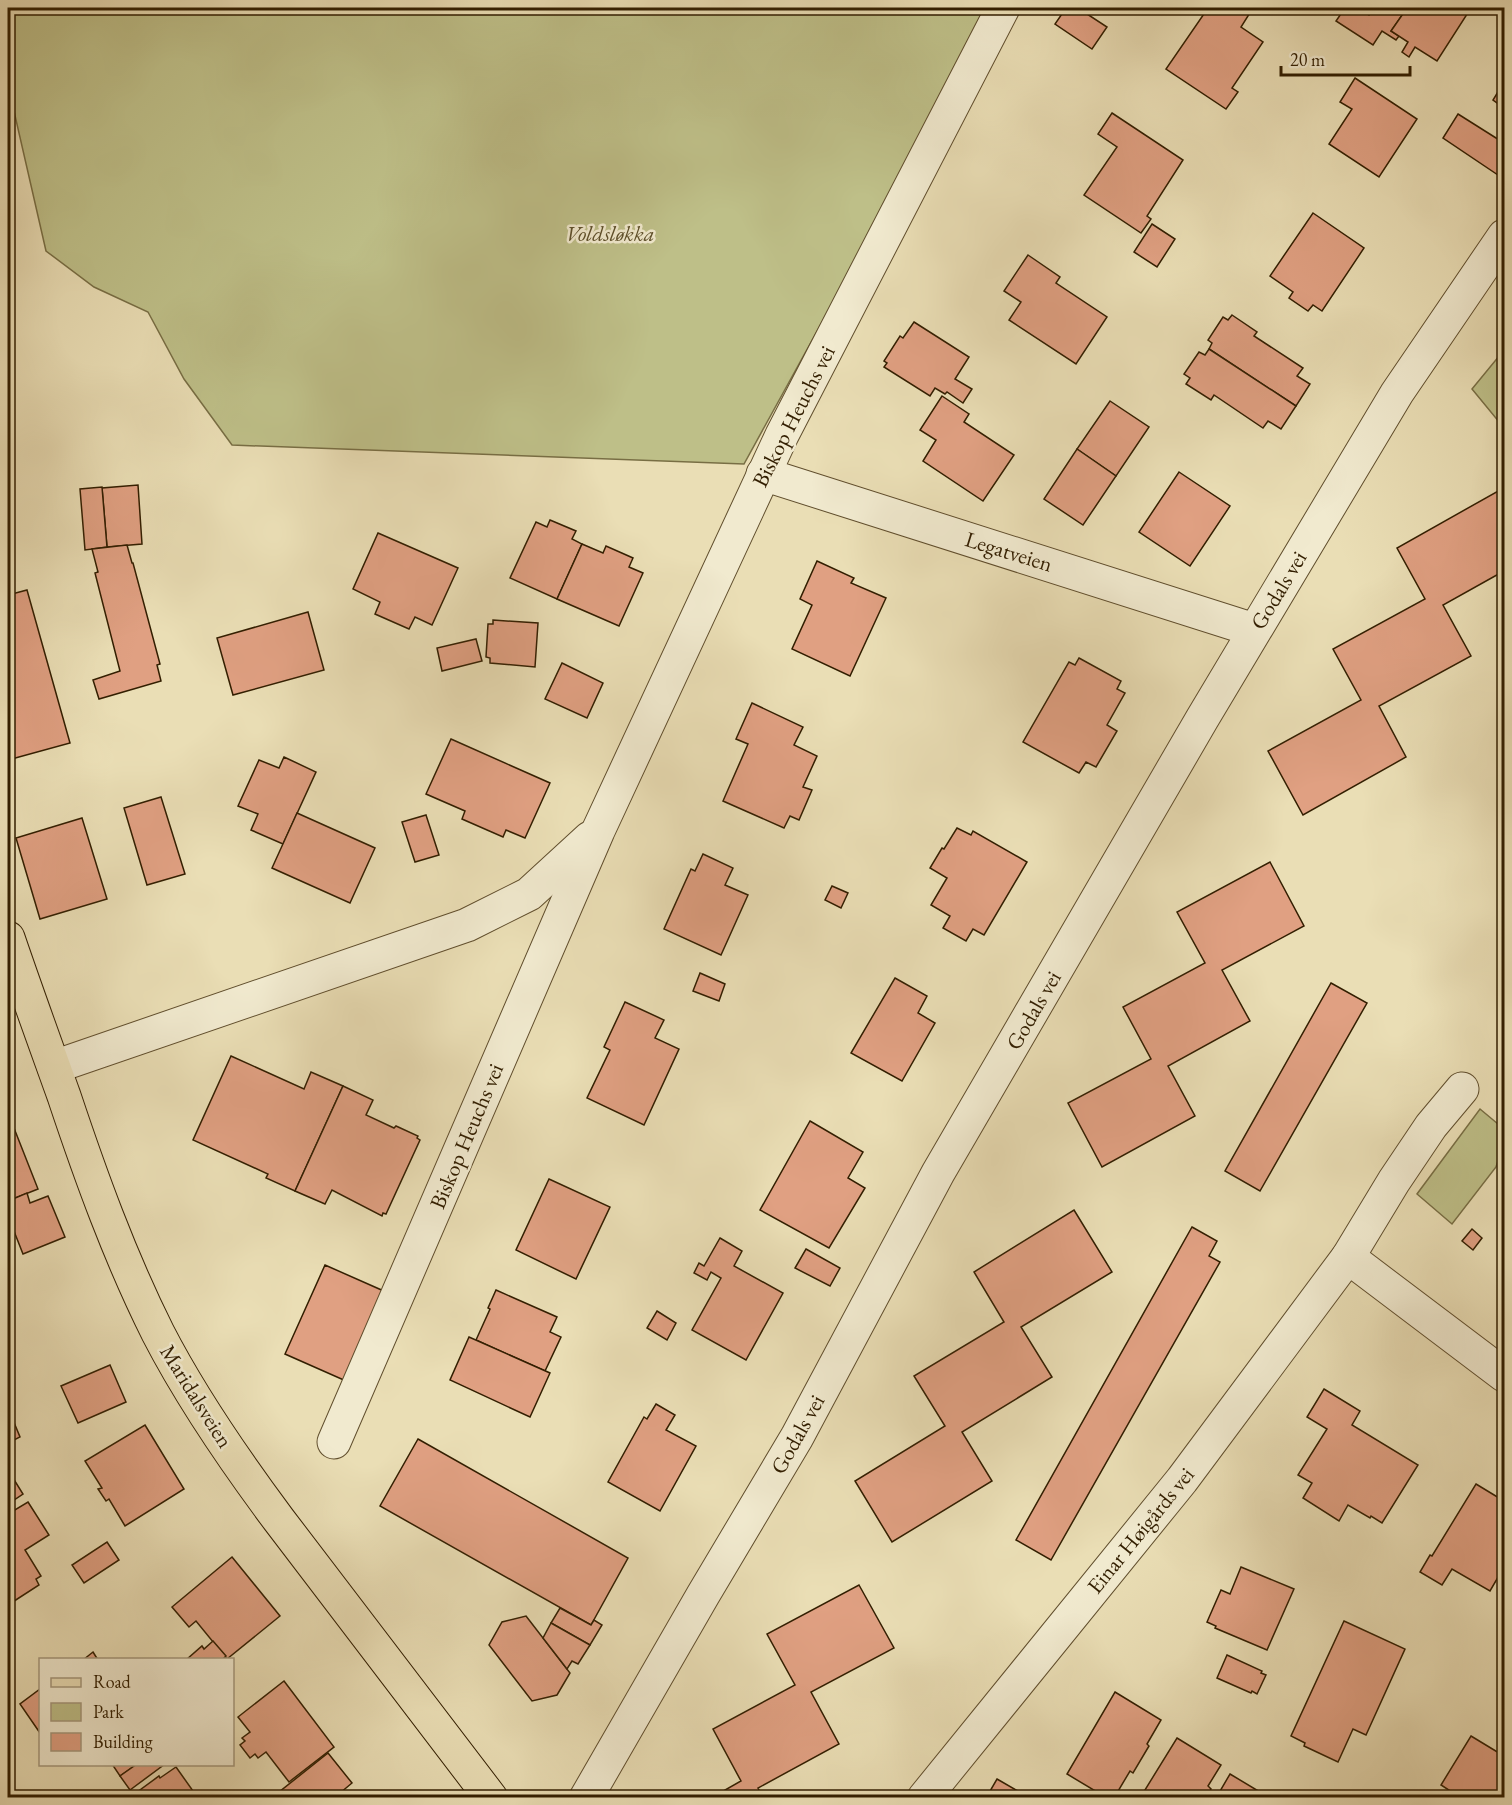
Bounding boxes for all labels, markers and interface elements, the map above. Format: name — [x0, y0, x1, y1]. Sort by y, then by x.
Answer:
scale bar — [1281, 39, 1410, 77]
text: 20 m — [1290, 48, 1325, 71]
park label: Voldsløkka — [566, 219, 654, 248]
street label: Biskop Heuchs vei — [745, 340, 842, 492]
street label: Legatveien — [962, 524, 1056, 579]
street label: Godals vei — [1244, 546, 1313, 635]
street label: Godals vei — [999, 965, 1068, 1055]
street label: Biskop Heuchs vei — [423, 1059, 510, 1213]
street label: Maridalsveien — [153, 1339, 240, 1454]
street label: Godals vei — [764, 1389, 831, 1479]
street label: Einar Høigårds vei — [1080, 1461, 1200, 1600]
legend — [39, 1658, 234, 1766]
text: Road — [93, 1670, 132, 1693]
text: Park — [93, 1700, 124, 1723]
text: Building — [93, 1730, 153, 1753]

